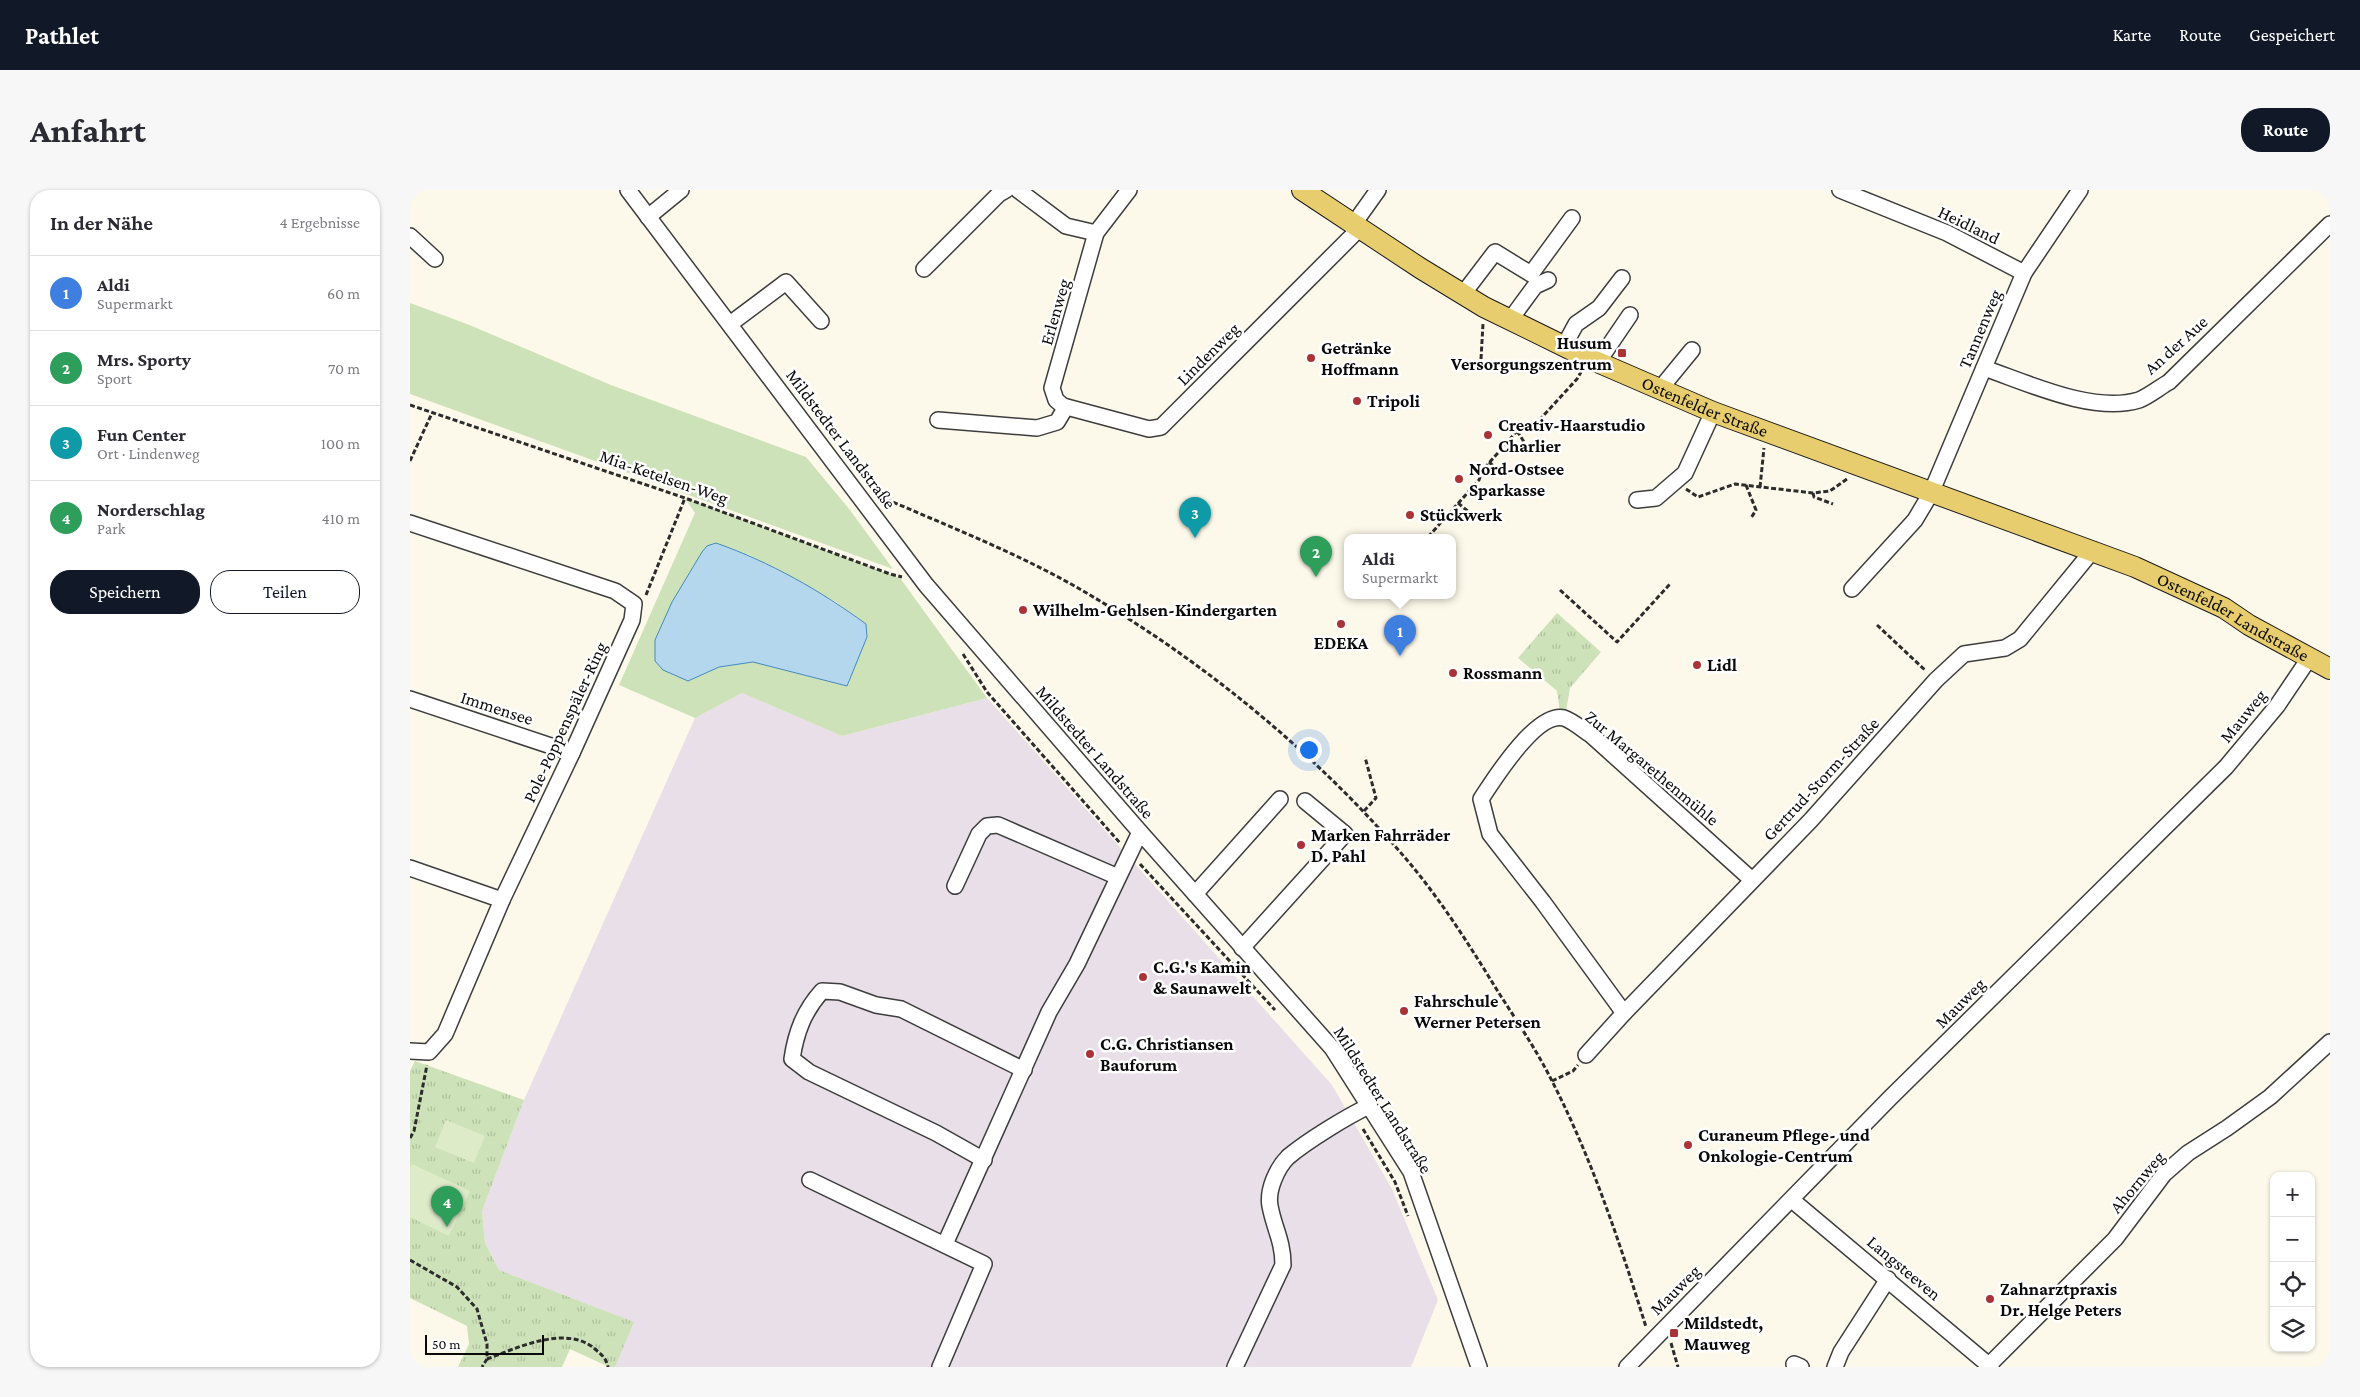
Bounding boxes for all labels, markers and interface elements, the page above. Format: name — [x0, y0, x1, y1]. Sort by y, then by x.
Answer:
text: Pathlet — [25, 22, 99, 49]
text: Karte — [2113, 25, 2151, 45]
text: Route — [2179, 25, 2221, 45]
text: Gespeichert — [2249, 25, 2335, 45]
button: Route — [2241, 108, 2330, 152]
text: Anfahrt — [30, 111, 146, 150]
street label: Heidland — [1935, 202, 2004, 249]
text: In der Nähe — [50, 211, 153, 235]
text: 4 Ergebnisse — [280, 214, 360, 231]
text: Aldi — [97, 274, 130, 295]
street label: Erlenweg — [1036, 276, 1074, 347]
text: 1 — [63, 285, 69, 302]
text: 60 m — [327, 285, 360, 302]
street label: Tannenweg — [1954, 286, 2006, 372]
text: Supermarkt — [97, 295, 173, 312]
street label: An der Aue — [2140, 311, 2212, 379]
street label: Lindenweg — [1173, 318, 1244, 389]
place label: Husum Versorgungszentrum — [1450, 333, 1613, 374]
place label: Getränke Hoffmann — [1321, 338, 1400, 379]
marker: Husum Versorgungszentrum — [1616, 347, 1628, 359]
text: Mrs. Sporty — [97, 349, 191, 370]
marker: Getränke Hoffmann — [1305, 352, 1317, 364]
text: 2 — [62, 360, 70, 377]
text: 70 m — [328, 360, 360, 377]
street label: Mildstedter Landstraße — [782, 365, 900, 513]
text: Sport — [97, 370, 132, 387]
street label: Ostenfelder Straße — [1639, 372, 1771, 441]
place label: Tripoli — [1367, 391, 1421, 411]
marker: Tripoli — [1351, 395, 1363, 407]
place label: Creativ-Haarstudio Charlier — [1498, 415, 1645, 456]
text: Fun Center — [97, 424, 186, 445]
marker: Creativ-Haarstudio Charlier — [1482, 429, 1494, 441]
text: 3 — [62, 435, 70, 452]
text: 100 m — [321, 435, 360, 452]
text: Ort · Lindenweg — [97, 445, 200, 462]
street label: Mia-Ketelsen-Weg — [597, 446, 731, 508]
place label: Nord-Ostsee Sparkasse — [1469, 459, 1564, 500]
marker: Nord-Ostsee Sparkasse — [1453, 473, 1465, 485]
pin: 3 — [1179, 497, 1211, 538]
text: Norderschlag — [97, 499, 205, 520]
place label: Stückwerk — [1420, 505, 1502, 525]
marker: Stückwerk — [1404, 509, 1416, 521]
text: 4 — [62, 510, 70, 527]
text: 410 m — [322, 510, 360, 527]
text: Park — [97, 520, 125, 537]
popup — [1344, 534, 1456, 599]
pin: 2 — [1300, 536, 1332, 577]
text: Aldi — [1362, 548, 1395, 569]
street label: Ostenfelder Landstraße — [2154, 568, 2312, 666]
text: Supermarkt — [1362, 569, 1438, 586]
button: Speichern — [50, 570, 200, 614]
button: Teilen — [210, 570, 360, 614]
place label: Wilhelm-Gehlsen-Kindergarten — [1032, 600, 1278, 620]
marker: Wilhelm-Gehlsen-Kindergarten — [1017, 604, 1029, 616]
pin: 1 — [1384, 615, 1416, 656]
marker: EDEKA — [1335, 618, 1347, 630]
place label: EDEKA — [1314, 633, 1369, 653]
street label: Pole-Poppenspäler-Ring — [519, 638, 611, 805]
place label: Lidl — [1707, 655, 1737, 675]
marker: Lidl — [1691, 659, 1703, 671]
place label: Rossmann — [1463, 663, 1543, 683]
marker: Rossmann — [1447, 667, 1459, 679]
street label: Mildstedter Landstraße — [1032, 681, 1158, 823]
street label: Mauweg — [2216, 685, 2271, 747]
street label: Immensee — [458, 687, 536, 729]
street label: Zur Margarethenmühle — [1581, 706, 1723, 830]
street label: Gertrud-Storm-Straße — [1759, 713, 1883, 845]
your location — [1296, 737, 1322, 763]
place label: Marken Fahrräder D. Pahl — [1311, 825, 1450, 866]
marker: Marken Fahrräder D. Pahl — [1295, 839, 1307, 851]
place label: C.G.'s Kamin & Saunawelt — [1153, 957, 1252, 998]
marker: C.G.'s Kamin & Saunawelt — [1137, 971, 1149, 983]
street label: Mauweg — [1931, 974, 1989, 1032]
place label: Fahrschule Werner Petersen — [1413, 991, 1542, 1032]
marker: Fahrschule Werner Petersen — [1398, 1005, 1410, 1017]
street label: Mildstedter Landstraße — [1330, 1023, 1436, 1177]
place label: C.G. Christiansen Bauforum — [1100, 1034, 1234, 1075]
marker: C.G. Christiansen Bauforum — [1084, 1048, 1096, 1060]
place label: Curaneum Pflege- und Onkologie-Centrum — [1698, 1125, 1870, 1166]
marker: Curaneum Pflege- und Onkologie-Centrum — [1682, 1139, 1694, 1151]
street label: Ahornweg — [2105, 1147, 2169, 1217]
map controls — [2270, 1172, 2315, 1352]
button: + — [2270, 1172, 2315, 1217]
pin: 4 — [431, 1186, 463, 1227]
button: − — [2270, 1217, 2315, 1262]
street label: Langsteeven — [1863, 1231, 1945, 1305]
street label: Mauweg — [1646, 1261, 1704, 1319]
button: locate — [2270, 1262, 2315, 1307]
place label: Zahnarztpraxis Dr. Helge Peters — [2000, 1279, 2122, 1320]
marker: Zahnarztpraxis Dr. Helge Peters — [1984, 1293, 1996, 1305]
button: layers — [2270, 1307, 2315, 1352]
place label: Mildstedt, Mauweg — [1684, 1313, 1763, 1354]
marker: Mildstedt, Mauweg — [1668, 1327, 1680, 1339]
scale bar — [425, 1332, 544, 1355]
text: 50 m — [432, 1336, 460, 1352]

